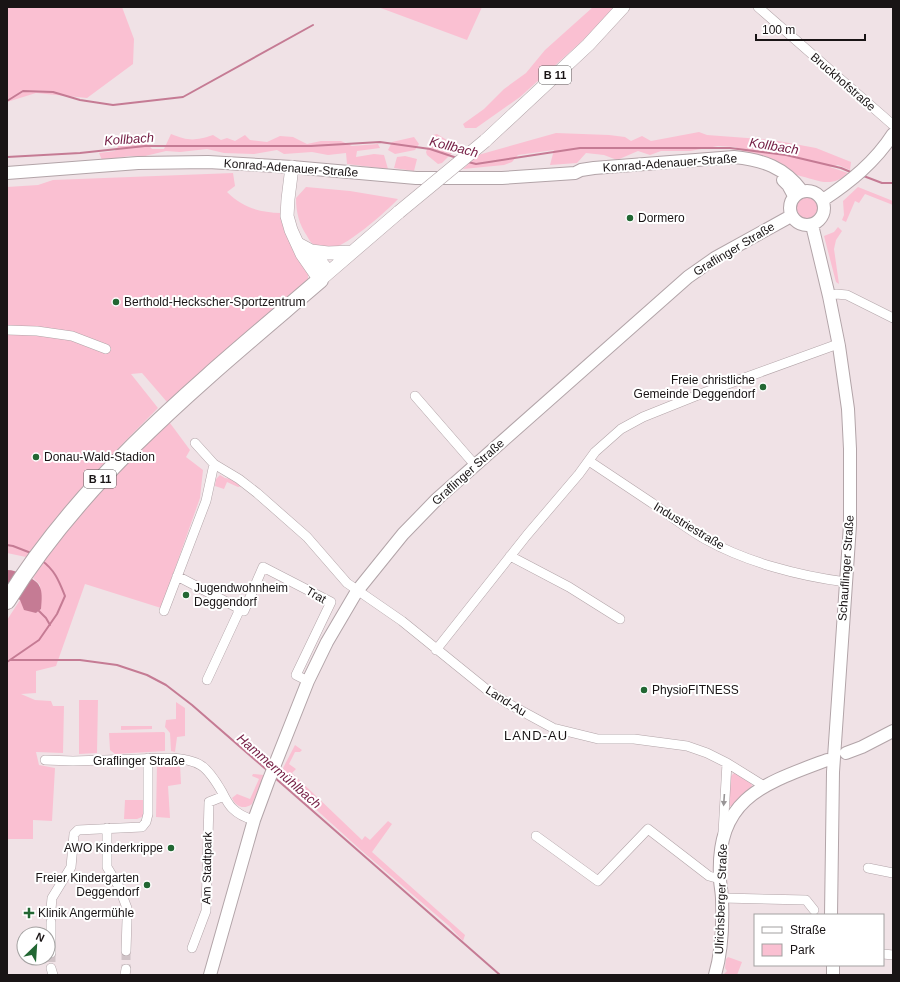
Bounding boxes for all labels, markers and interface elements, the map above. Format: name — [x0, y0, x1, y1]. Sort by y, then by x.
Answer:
scale bar — [756, 16, 865, 42]
text: 100 m — [762, 23, 795, 37]
street label: Bruckhofstraße — [808, 50, 879, 114]
road number: B 11 — [539, 66, 571, 84]
water label: Kollbach — [104, 130, 154, 148]
water label: Kollbach — [428, 134, 480, 160]
water label: Kollbach — [748, 135, 800, 157]
street label: Konrad-Adenauer-Straße — [602, 151, 738, 175]
street label: Konrad-Adenauer-Straße — [223, 156, 359, 180]
place label: Dormero — [638, 211, 685, 225]
marker: Dormero — [625, 213, 635, 223]
street label: Graflinger Straße — [691, 219, 777, 279]
place label: Berthold-Heckscher-Sportzentrum — [124, 295, 305, 309]
marker: Berthold-Heckscher-Sportzentrum — [111, 297, 121, 307]
place label: Freie christliche Gemeinde Deggendorf — [634, 373, 756, 401]
marker: Freie christliche Gemeinde Deggendorf — [758, 382, 768, 392]
street label: Graflinger Straße — [429, 436, 507, 508]
place label: Donau-Wald-Stadion — [44, 450, 155, 464]
marker: Donau-Wald-Stadion — [31, 452, 41, 462]
road number: B 11 — [84, 470, 116, 488]
street label: Industriestraße — [651, 499, 727, 553]
street label: Schauflinger Straße — [835, 514, 857, 621]
place label: Jugendwohnheim Deggendorf — [194, 581, 288, 609]
street label: Trat — [303, 584, 329, 607]
marker: Jugendwohnheim Deggendorf — [181, 590, 191, 600]
street label: Land-Au — [483, 683, 529, 719]
place label: PhysioFITNESS — [652, 683, 739, 697]
marker: PhysioFITNESS — [639, 685, 649, 695]
district label: LAND-AU — [504, 728, 568, 743]
water label: Hammermühlbach — [234, 731, 324, 811]
street label: Graflinger Straße — [93, 754, 185, 768]
one-way arrow — [721, 794, 728, 806]
street label: Am Stadtpark — [199, 831, 215, 904]
place label: AWO Kinderkrippe — [64, 841, 163, 855]
marker: AWO Kinderkrippe — [166, 843, 176, 853]
street label: Ulrichsberger Straße — [712, 843, 730, 955]
place label: Freier Kindergarten Deggendorf — [36, 871, 140, 899]
marker: Freier Kindergarten Deggendorf — [142, 880, 152, 890]
place label: Klinik Angermühle — [38, 906, 134, 920]
marker: Klinik Angermühle — [23, 907, 35, 919]
legend — [754, 914, 884, 966]
text: Straße — [790, 923, 826, 937]
north arrow — [16, 926, 56, 966]
text: N — [34, 930, 46, 944]
text: Park — [790, 943, 816, 957]

